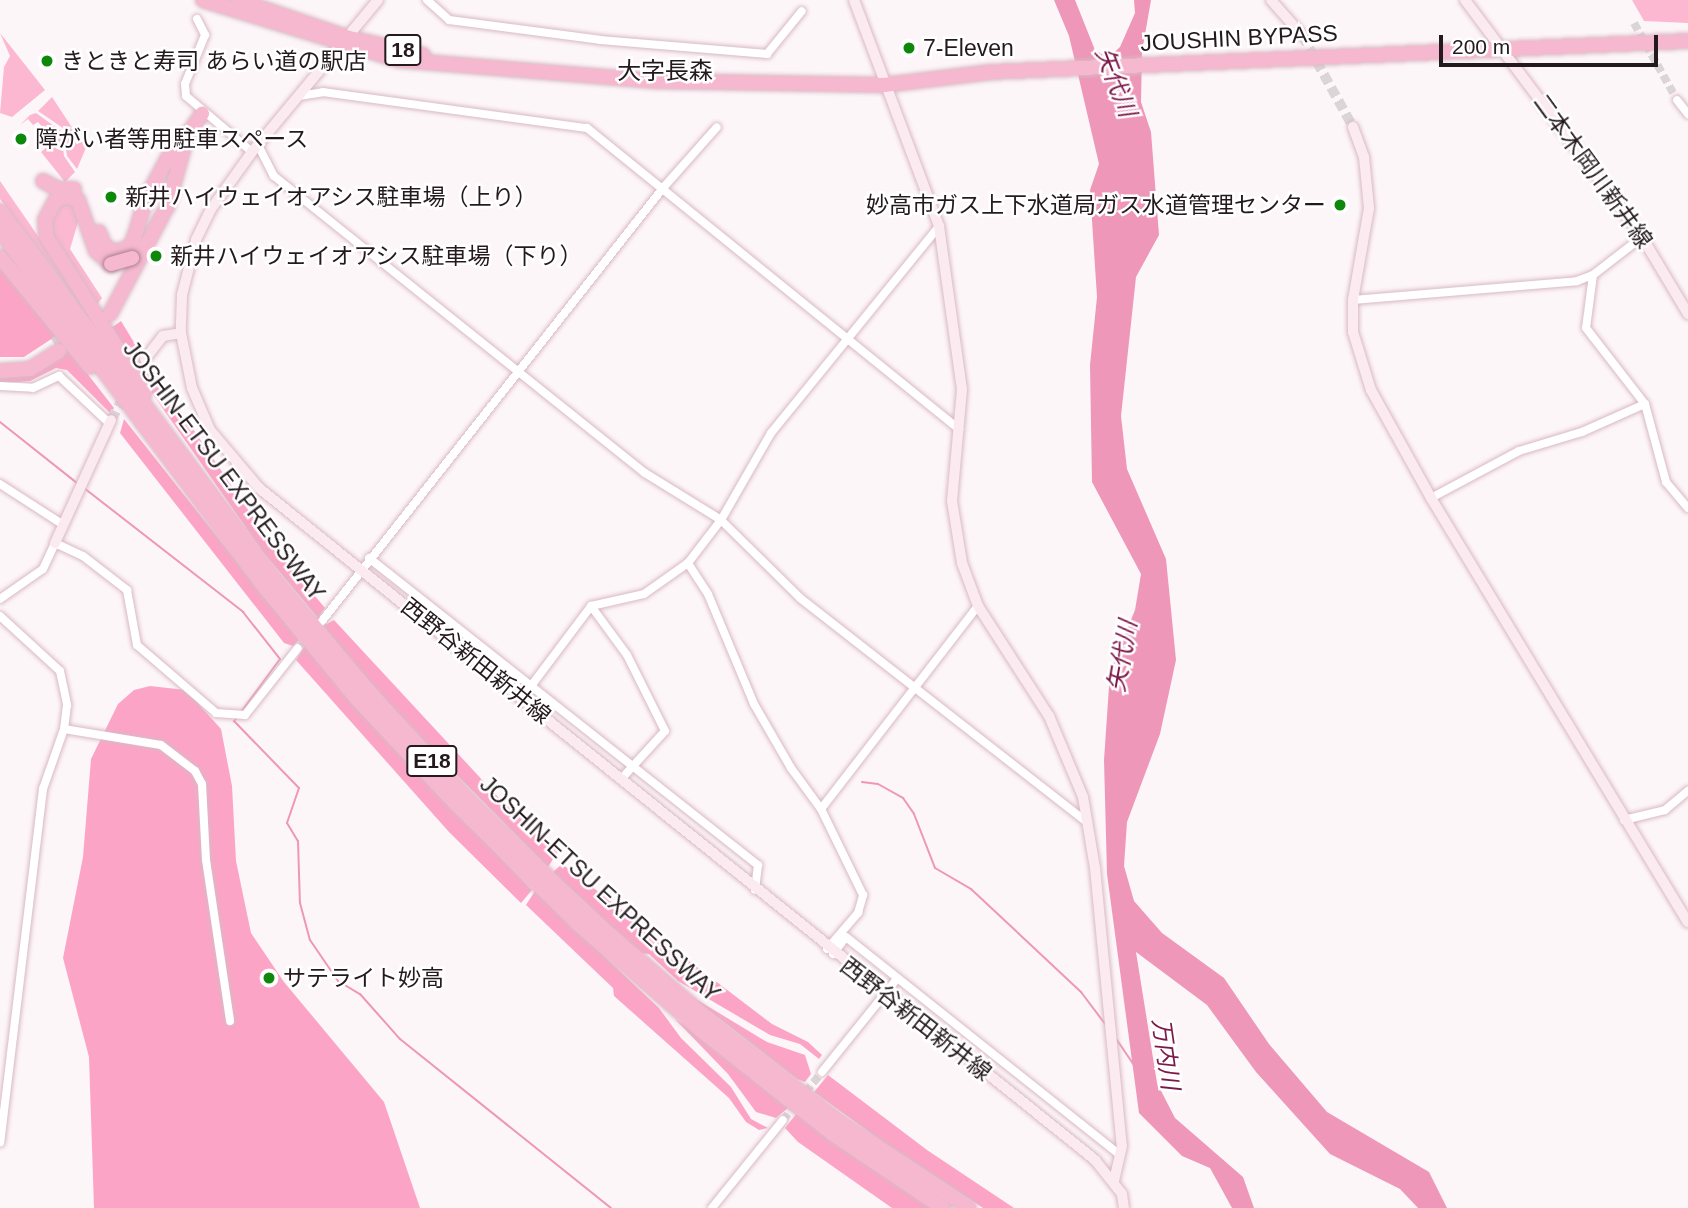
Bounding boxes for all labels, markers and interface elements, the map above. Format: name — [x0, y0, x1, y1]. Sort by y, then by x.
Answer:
street label: JOUSHIN BYPASS — [1140, 19, 1338, 57]
scale bar — [1443, 21, 1662, 65]
road number: 18 — [384, 32, 422, 68]
place label: 7-Eleven — [923, 34, 1014, 62]
text: 200 m — [1452, 35, 1510, 58]
marker: 7-Eleven — [901, 40, 917, 56]
water label: 矢代川 — [1090, 43, 1142, 121]
place label: きときと寿司 あらい道の駅店 — [61, 47, 366, 75]
marker: きときと寿司 あらい道の駅店 — [39, 53, 55, 69]
district label: 大字長森 — [617, 57, 713, 85]
street label: 二本木岡川新井線 — [1528, 88, 1658, 254]
place label: 障がい者等用駐車スペース — [35, 125, 311, 153]
marker: 障がい者等用駐車スペース — [13, 131, 29, 147]
place label: 新井ハイウェイオアシス駐車場（上り） — [125, 183, 539, 211]
marker: 新井ハイウェイオアシス駐車場（上り） — [103, 189, 119, 205]
place label: 妙高市ガス上下水道局ガス水道管理センター — [866, 191, 1326, 219]
marker: 妙高市ガス上下水道局ガス水道管理センター — [1332, 197, 1348, 213]
place label: 新井ハイウェイオアシス駐車場（下り） — [170, 242, 584, 270]
marker: 新井ハイウェイオアシス駐車場（下り） — [148, 248, 164, 264]
street label: JOSHIN-ETSU EXPRESSWAY — [117, 336, 331, 606]
street label: 西野谷新田新井線 — [396, 592, 556, 730]
water label: 矢代川 — [1102, 618, 1142, 694]
road number: E18 — [406, 744, 458, 778]
street label: JOSHIN-ETSU EXPRESSWAY — [474, 770, 726, 1008]
street label: 西野谷新田新井線 — [835, 951, 997, 1087]
place label: サテライト妙高 — [283, 964, 444, 992]
marker: サテライト妙高 — [261, 970, 277, 986]
water label: 万内川 — [1147, 1016, 1185, 1092]

